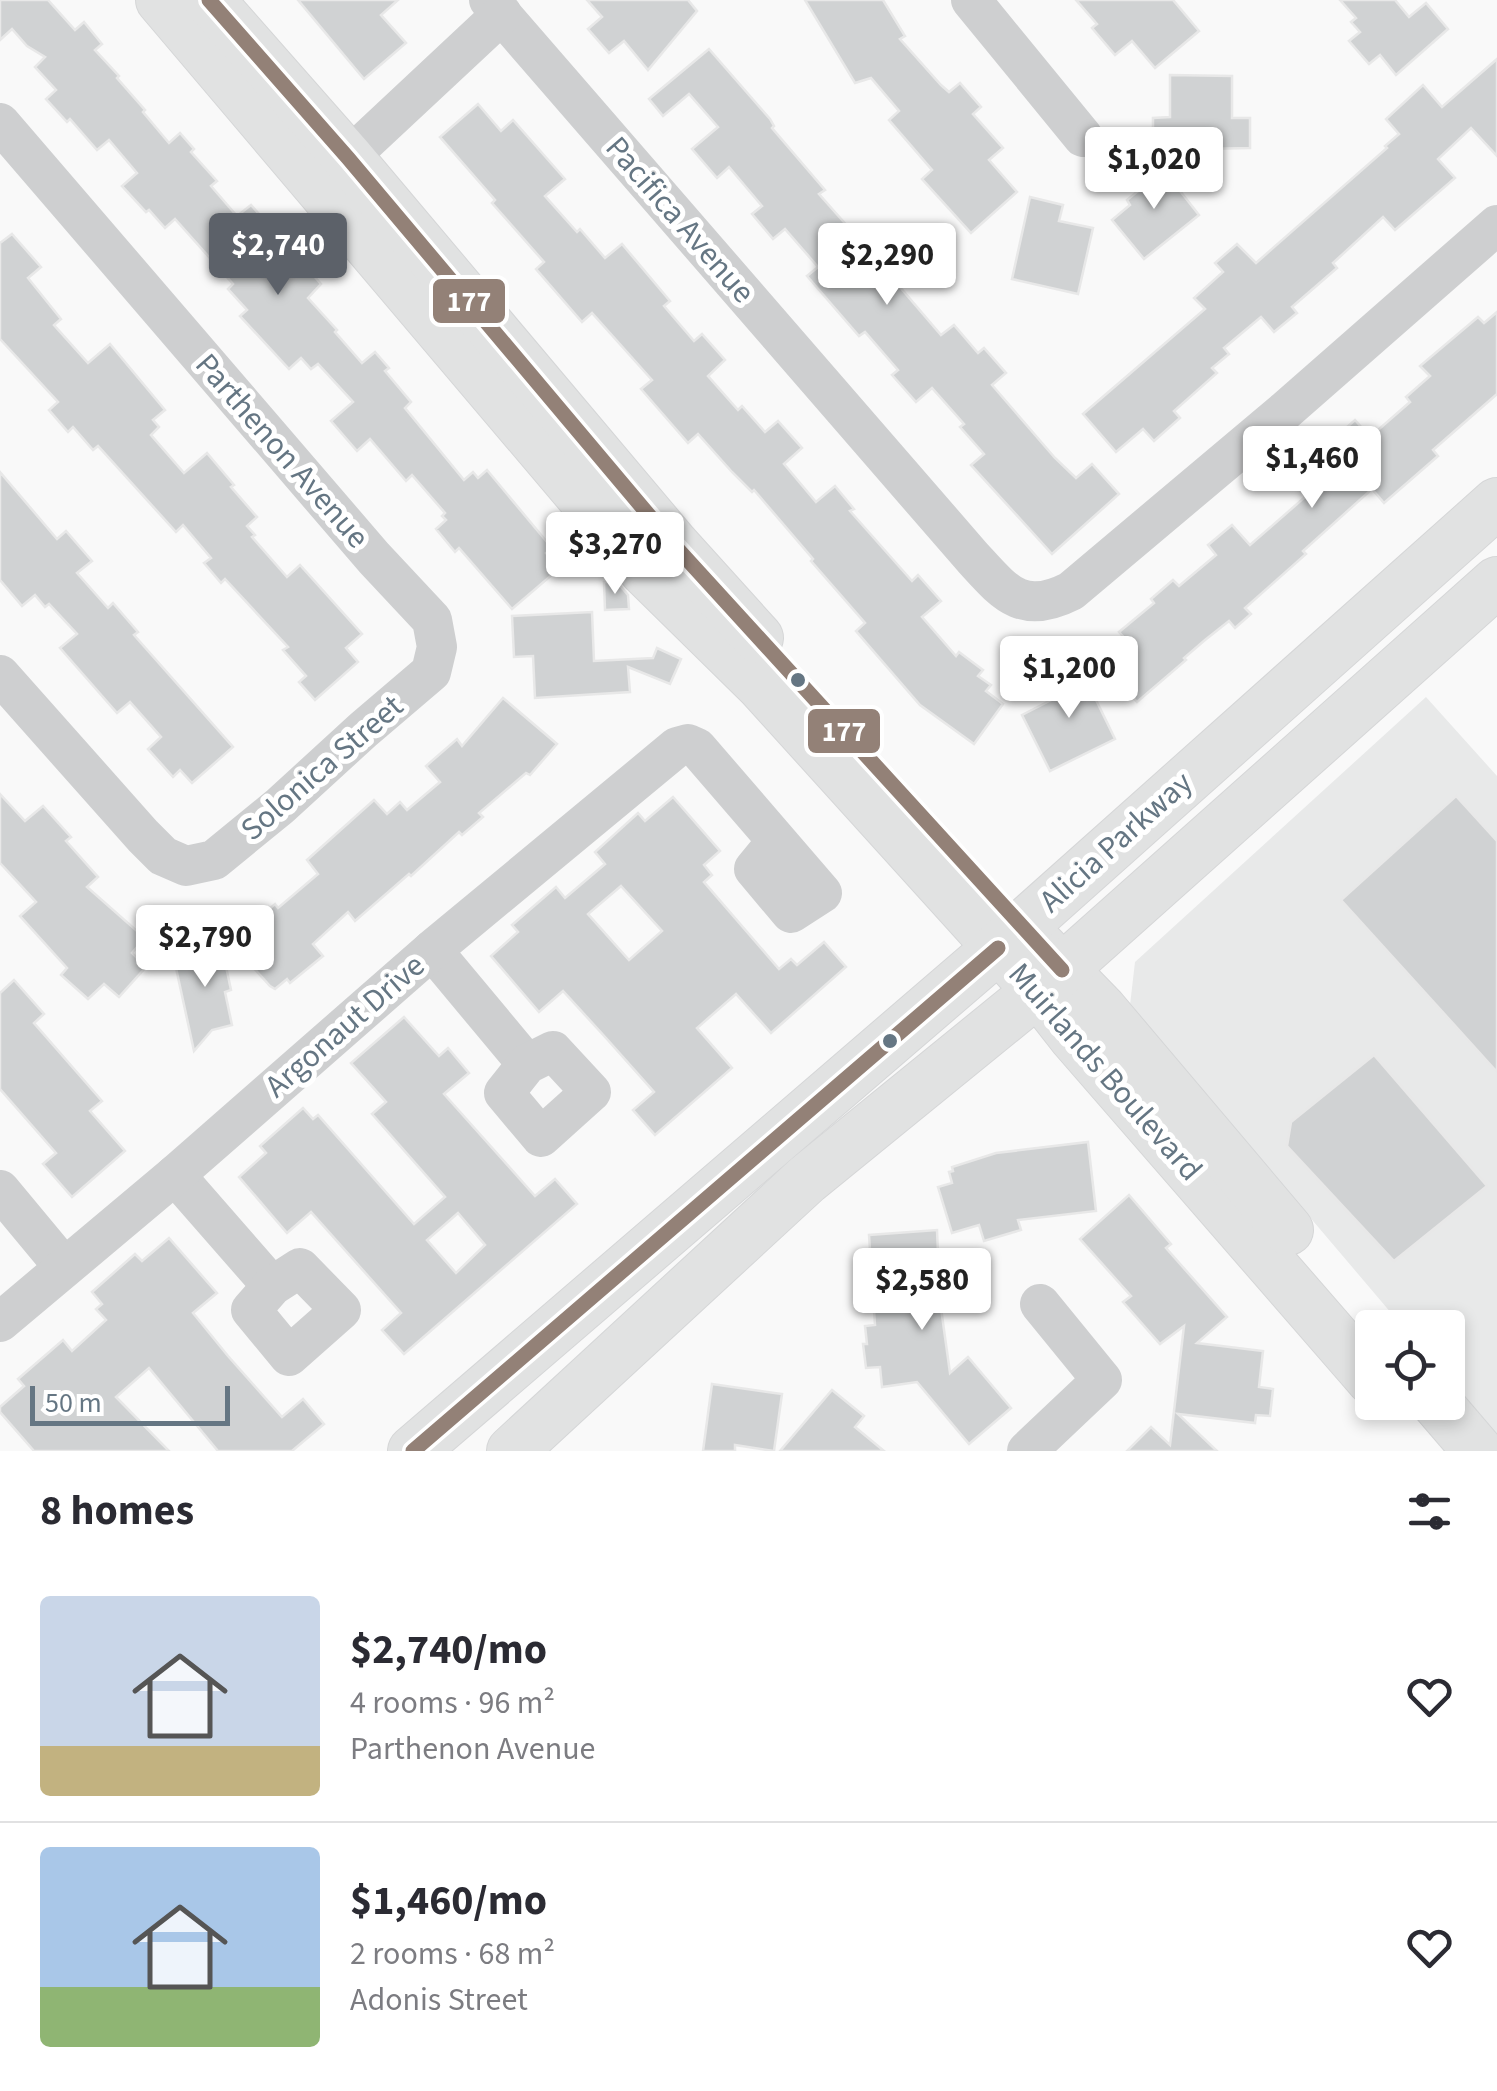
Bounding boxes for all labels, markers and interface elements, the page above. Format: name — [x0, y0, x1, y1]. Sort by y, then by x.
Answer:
street label: Pacifica Avenue — [594, 126, 766, 314]
pin: $1,020 — [1073, 127, 1235, 212]
text: $1,020 — [1107, 136, 1201, 182]
pin: $2,740 — [197, 213, 359, 298]
text: $2,740 — [231, 222, 325, 268]
pin: $2,290 — [806, 223, 968, 308]
text: $2,290 — [840, 232, 934, 278]
line badge: 177 — [431, 277, 507, 325]
text: 177 — [447, 282, 491, 322]
street label: Parthenon Avenue — [184, 343, 380, 559]
pin: $1,460 — [1231, 426, 1393, 511]
text: $1,460 — [1265, 435, 1359, 481]
pin: $3,270 — [534, 512, 696, 597]
text: $3,270 — [568, 521, 662, 567]
pin: $1,200 — [988, 636, 1150, 721]
text: $1,200 — [1022, 645, 1116, 691]
unlabelled marker — [788, 670, 808, 690]
street label: Solonica Street — [231, 684, 414, 852]
line badge: 177 — [806, 707, 882, 755]
text: 177 — [822, 712, 866, 752]
street label: Alicia Parkway — [1029, 761, 1203, 923]
pin: $2,790 — [124, 905, 286, 990]
text: $2,790 — [158, 914, 252, 960]
street label: Argonaut Drive — [255, 943, 435, 1109]
street label: Muirlands Boulevard — [997, 953, 1213, 1191]
unlabelled marker — [880, 1031, 900, 1051]
pin: $2,580 — [841, 1248, 1003, 1333]
text: $2,580 — [875, 1257, 969, 1303]
map controls — [1355, 1310, 1465, 1420]
button: locate — [1355, 1310, 1465, 1420]
scale bar — [30, 1381, 230, 1426]
text: 50 m — [45, 1383, 102, 1423]
text: 8 homes — [40, 1481, 194, 1541]
icon: filters — [1402, 1484, 1457, 1539]
text: $2,740/mo — [350, 1620, 547, 1680]
icon: home — [120, 1636, 240, 1756]
icon: heart — [1402, 1669, 1457, 1724]
text: 4 rooms · 96 m² — [350, 1680, 555, 1726]
text: Parthenon Avenue — [350, 1726, 595, 1772]
text: $1,460/mo — [350, 1871, 547, 1931]
icon: home — [120, 1887, 240, 2007]
icon: heart — [1402, 1920, 1457, 1975]
text: 2 rooms · 68 m² — [350, 1931, 555, 1977]
text: Adonis Street — [350, 1977, 528, 2023]

